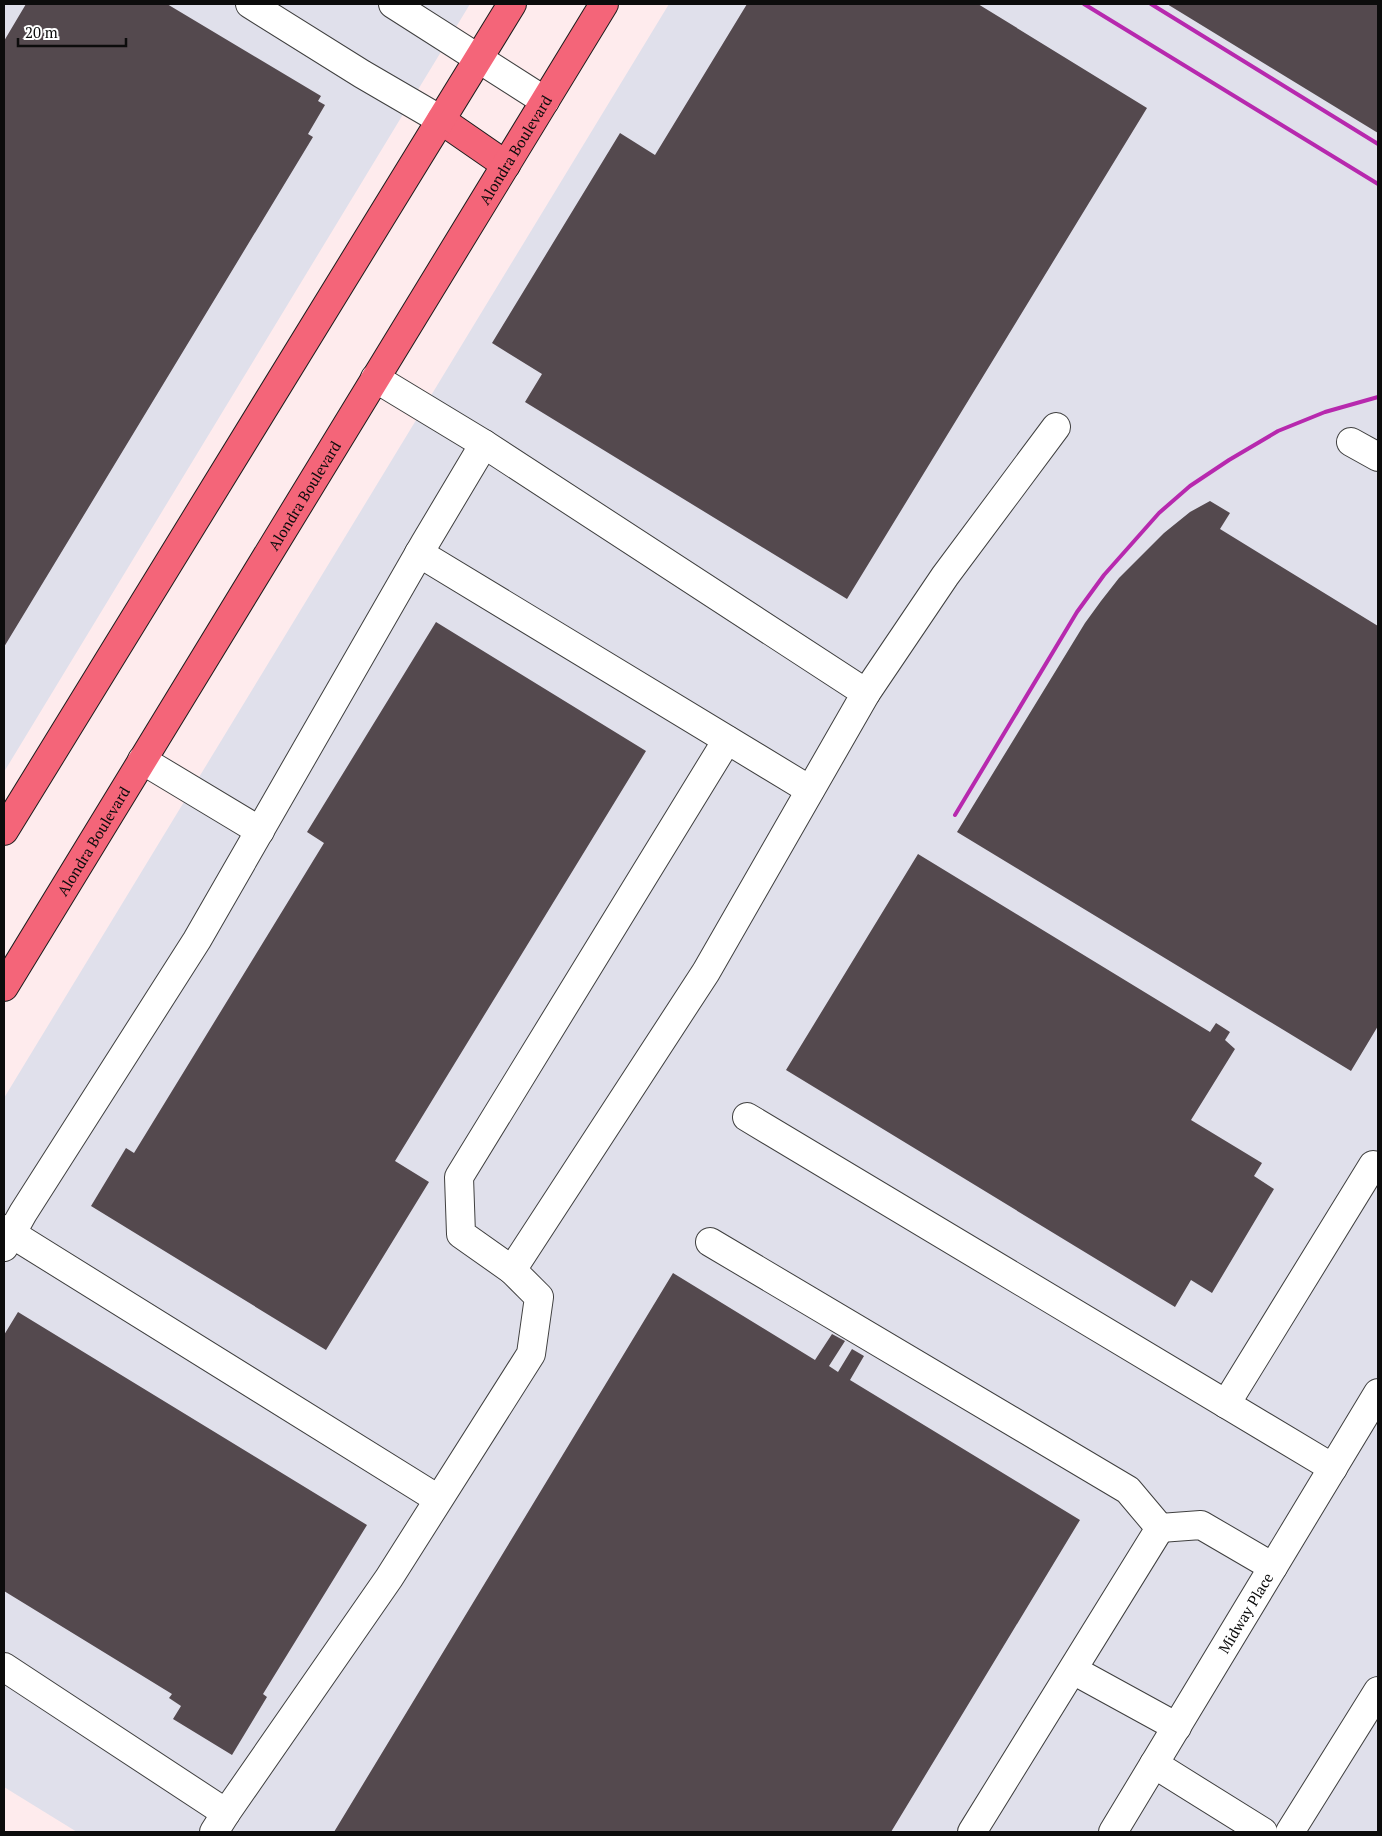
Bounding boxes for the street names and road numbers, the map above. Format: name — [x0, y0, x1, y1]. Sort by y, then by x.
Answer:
street label: Alondra Boulevard — [474, 91, 556, 208]
street label: Alondra Boulevard — [263, 437, 345, 554]
street label: Alondra Boulevard — [52, 783, 134, 899]
street label: Midway Place — [1213, 1569, 1277, 1657]

